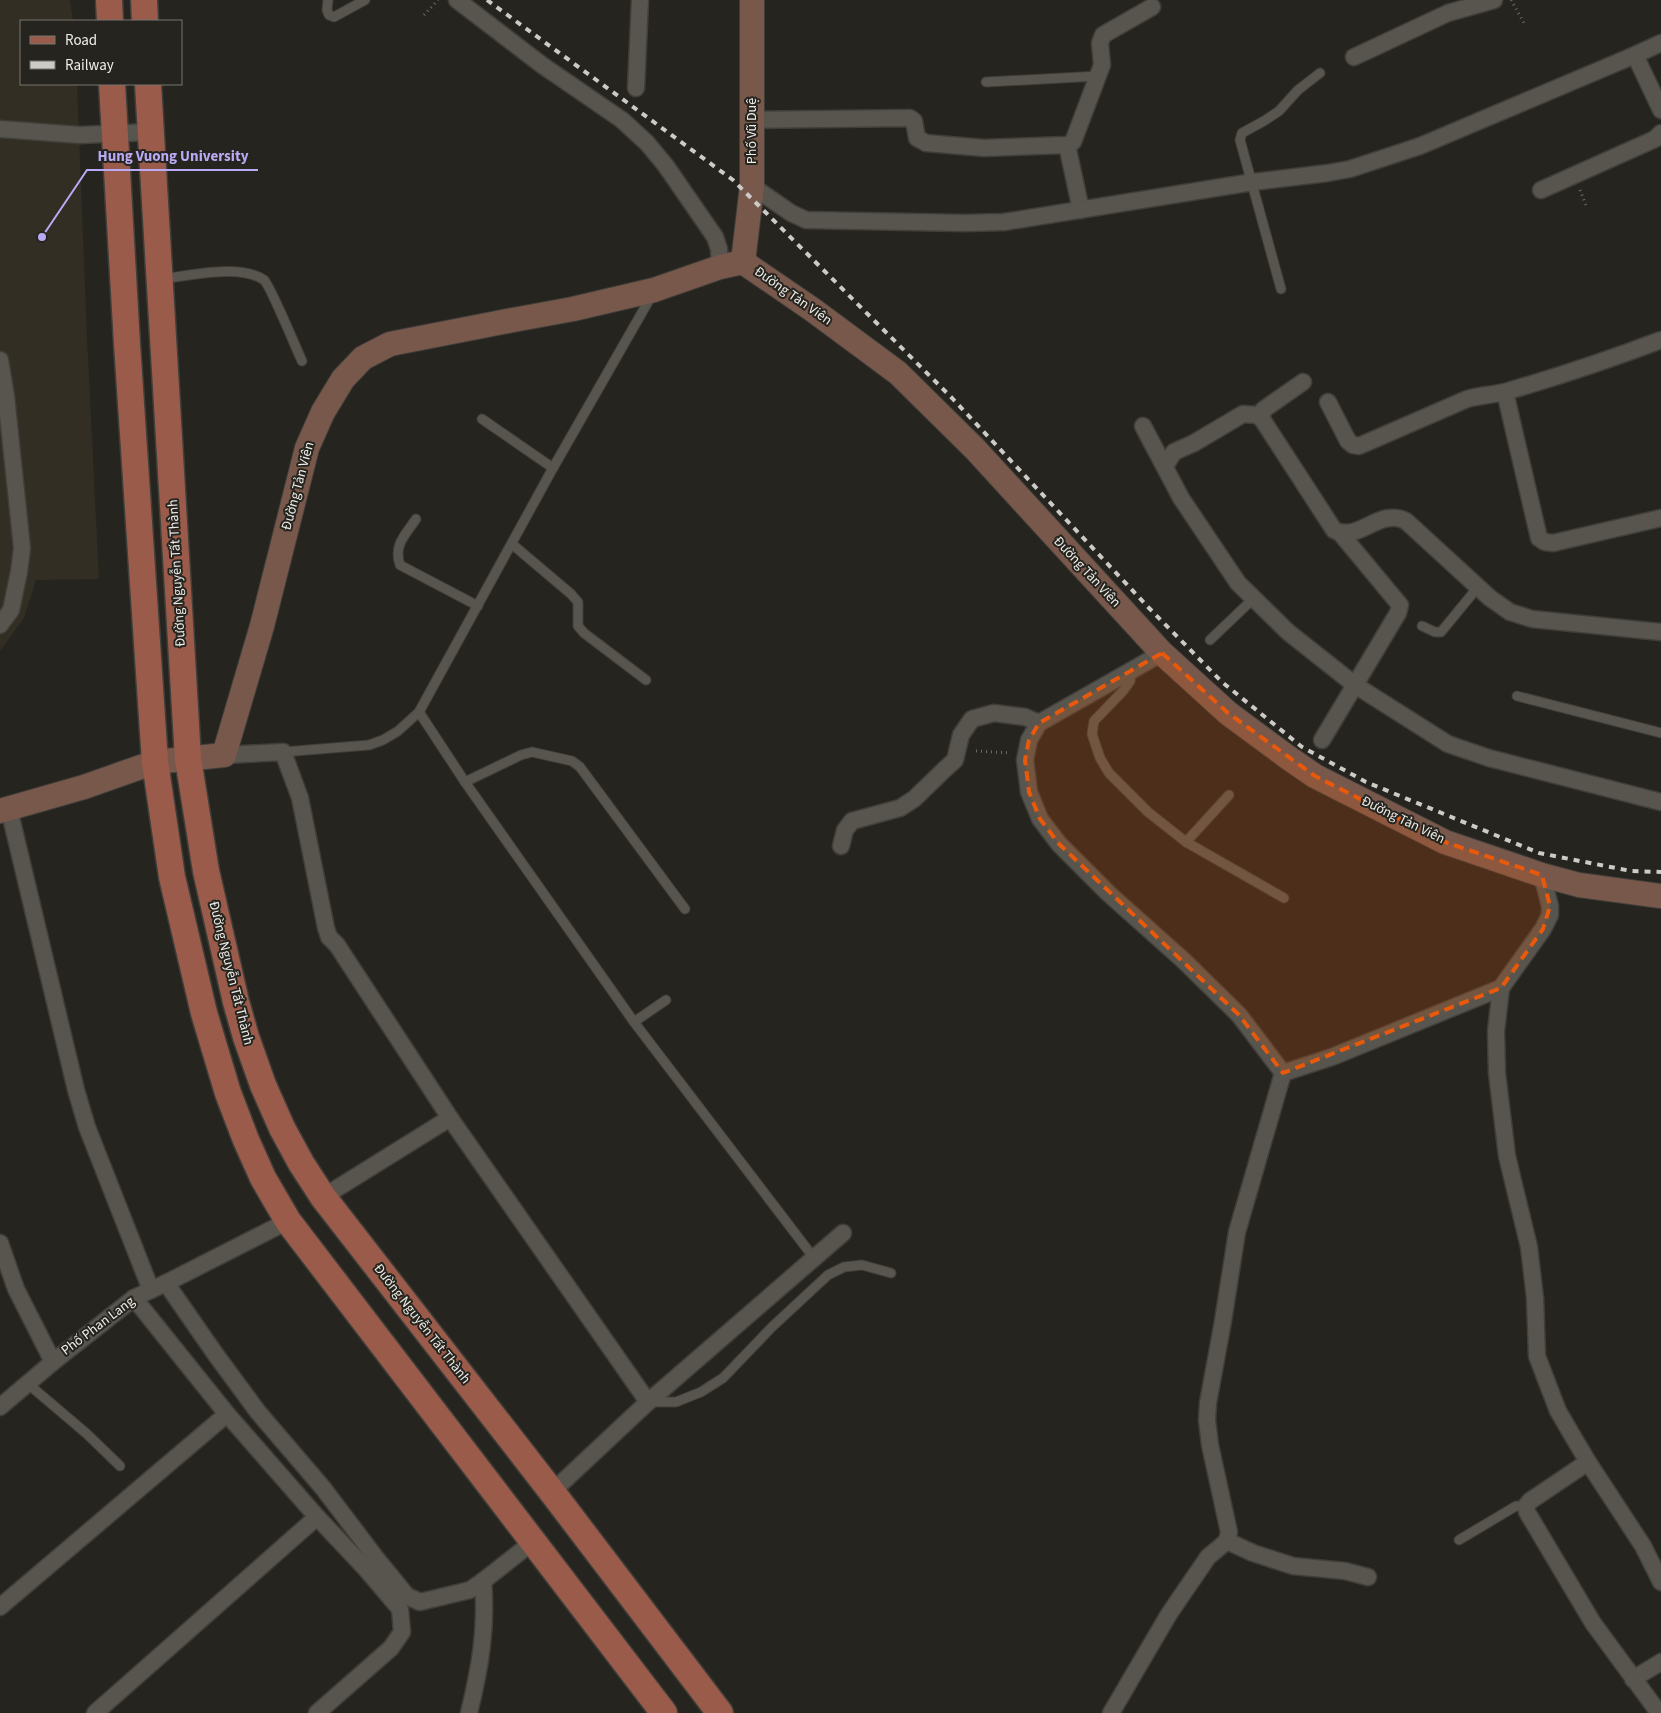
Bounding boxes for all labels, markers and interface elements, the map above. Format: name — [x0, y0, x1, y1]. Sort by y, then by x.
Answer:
legend — [20, 20, 182, 85]
text: Road — [65, 30, 97, 51]
text: Railway — [65, 55, 114, 76]
street label: Phố Vũ Duệ — [742, 98, 762, 164]
callout: Hung Vuong University — [87, 140, 258, 170]
text: Hung Vuong University — [98, 146, 249, 167]
street label: Đường Tản Viên — [750, 262, 836, 330]
street label: Đường Tản Viên — [277, 440, 319, 532]
street label: Đường Nguyễn Tất Thành — [163, 499, 191, 647]
street label: Đường Tản Viên — [1049, 532, 1125, 612]
street label: Đường Tản Viên — [1358, 791, 1448, 849]
street label: Đường Nguyễn Tất Thành — [203, 899, 259, 1047]
street label: Đường Nguyễn Tất Thành — [369, 1260, 475, 1388]
street label: Phố Phan Lang — [57, 1292, 139, 1360]

